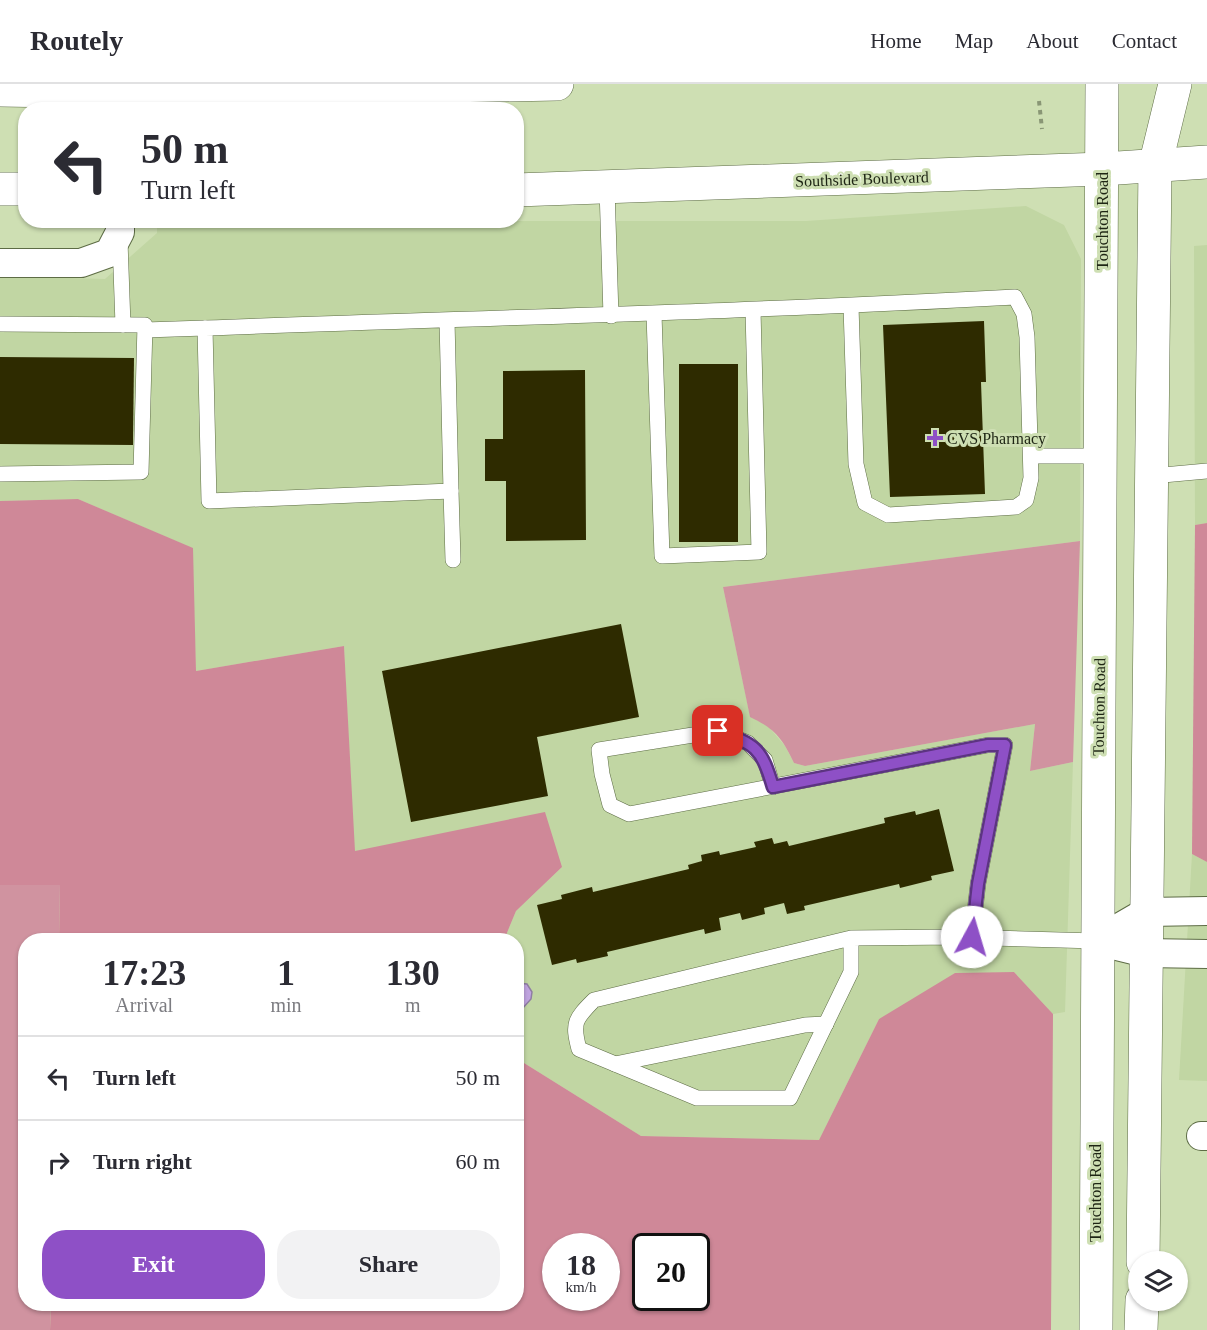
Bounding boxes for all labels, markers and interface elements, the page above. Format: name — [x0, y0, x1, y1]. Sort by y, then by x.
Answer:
text: Routely — [30, 25, 123, 56]
text: Home — [870, 29, 922, 53]
text: Map — [955, 29, 993, 53]
text: About — [1026, 29, 1079, 53]
text: Contact — [1112, 29, 1177, 53]
icon: left — [42, 126, 120, 204]
text: 50 m — [141, 126, 229, 172]
street label: Southside Boulevard — [795, 168, 929, 190]
street label: Touchton Road — [1094, 172, 1111, 270]
text: Turn left — [141, 175, 235, 205]
place label: CVS Pharmacy — [947, 430, 1046, 448]
marker: CVS Pharmacy — [928, 431, 942, 445]
street label: Touchton Road — [1090, 658, 1108, 756]
pin — [692, 705, 743, 756]
icon: arrive — [701, 714, 734, 747]
position arrow — [940, 905, 1004, 969]
text: 17:23 — [102, 953, 186, 993]
text: 1 — [277, 953, 295, 993]
text: 130 — [386, 953, 440, 993]
text: Arrival — [115, 994, 173, 1016]
text: min — [270, 994, 302, 1016]
text: m — [405, 994, 421, 1016]
icon: left — [42, 1062, 75, 1095]
text: Turn left — [93, 1065, 176, 1090]
text: 50 m — [455, 1065, 500, 1090]
street label: Touchton Road — [1087, 1144, 1104, 1242]
icon: right — [42, 1146, 75, 1179]
text: Turn right — [93, 1149, 192, 1174]
text: 60 m — [455, 1149, 500, 1174]
button: Exit — [42, 1230, 265, 1299]
button: Share — [277, 1230, 500, 1299]
speed limit sign: 20 — [632, 1233, 710, 1311]
text: 18 — [566, 1248, 596, 1281]
map controls — [1128, 1251, 1188, 1311]
button: layers — [1128, 1251, 1188, 1311]
text: km/h — [566, 1279, 596, 1295]

